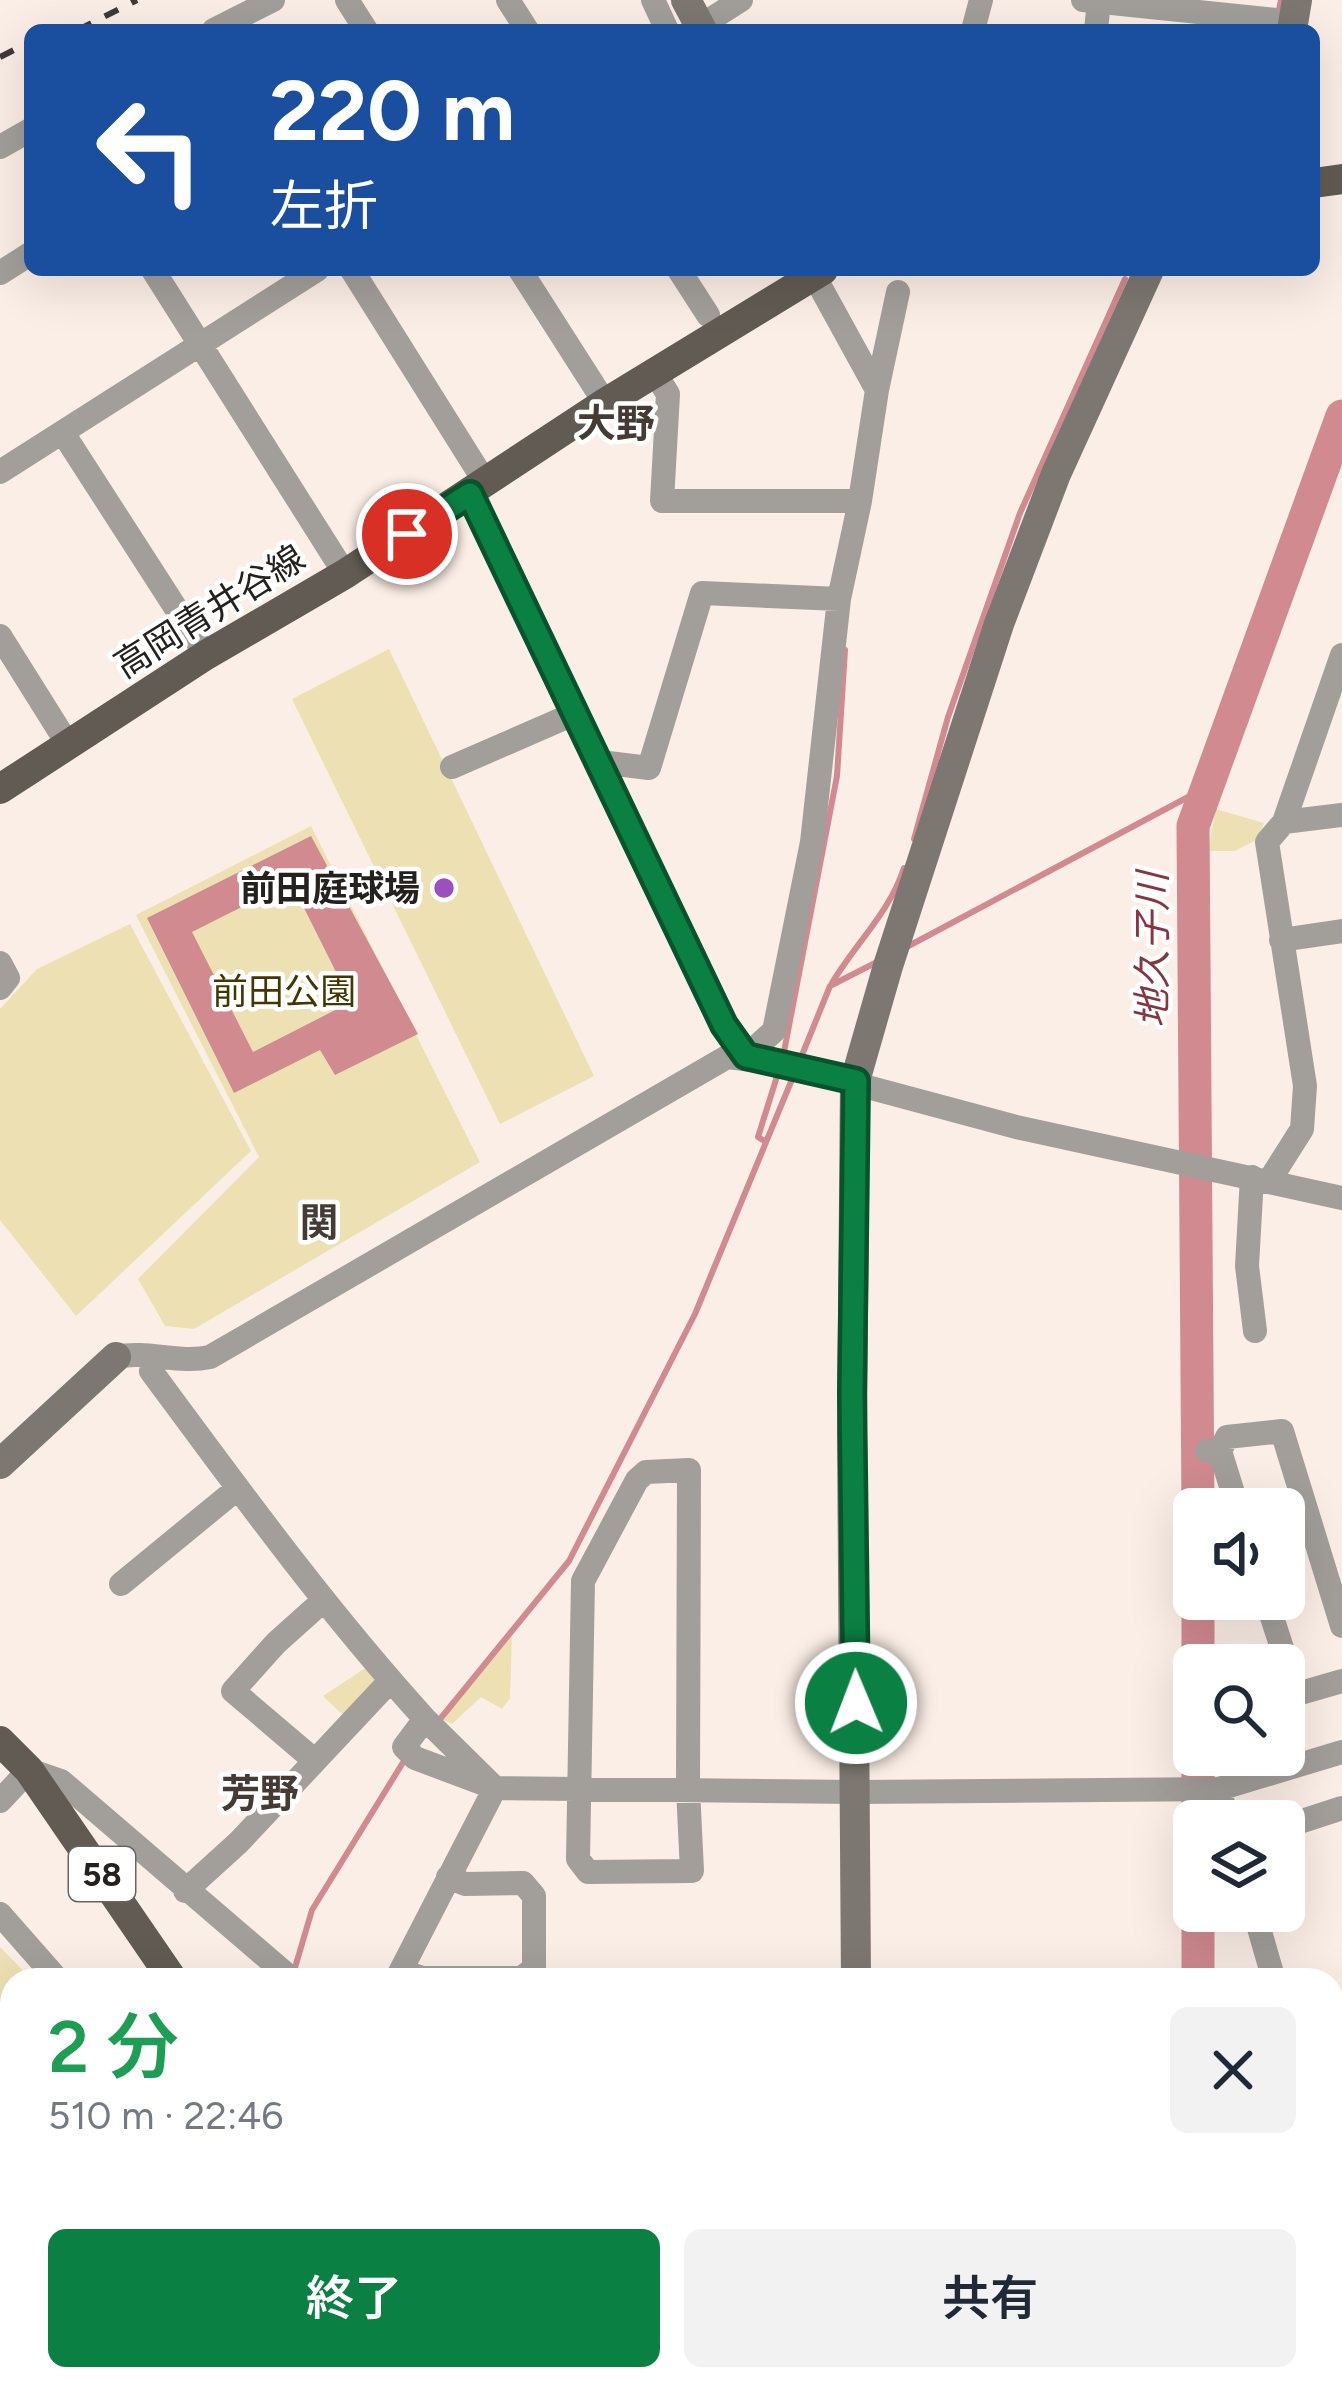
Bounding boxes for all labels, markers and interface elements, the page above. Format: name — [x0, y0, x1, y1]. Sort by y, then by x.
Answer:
text: 220 m — [270, 60, 515, 161]
icon: left — [72, 72, 228, 228]
text: 左折 — [270, 174, 378, 239]
district label: 大野 — [577, 400, 655, 447]
pin — [356, 483, 458, 585]
icon: arrive — [374, 501, 440, 567]
street label: 高岡青井谷線 — [106, 536, 312, 687]
place label: 前田庭球場 — [240, 867, 420, 910]
water label: 地久子川 — [1129, 868, 1176, 1028]
marker: 前田庭球場 — [431, 875, 457, 901]
park label: 前田公園 — [212, 970, 356, 1013]
district label: 関 — [299, 1199, 339, 1246]
map controls — [1173, 1488, 1305, 1932]
button: sound — [1173, 1488, 1305, 1620]
position arrow — [793, 1640, 919, 1766]
button: search — [1173, 1644, 1305, 1776]
district label: 芳野 — [221, 1770, 299, 1817]
button: layers — [1173, 1800, 1305, 1932]
road number: 58 — [69, 1847, 135, 1901]
text: 2 分 — [48, 2004, 178, 2090]
button: close — [1170, 2007, 1296, 2133]
text: 510 m · 22:46 — [48, 2092, 283, 2139]
button: 終了 — [48, 2229, 660, 2367]
button: 共有 — [684, 2229, 1296, 2367]

